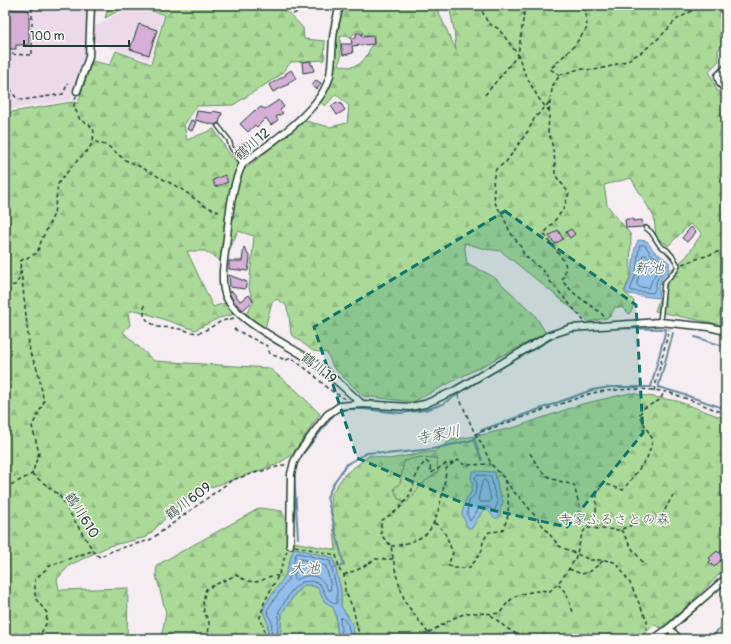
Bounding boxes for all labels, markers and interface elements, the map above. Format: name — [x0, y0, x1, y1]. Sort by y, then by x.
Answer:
scale bar — [24, 22, 129, 48]
text: 100 m — [30, 29, 65, 44]
street label: 鶴川12 — [231, 124, 273, 164]
water label: 新池 — [634, 259, 665, 278]
street label: 鶴川19 — [298, 349, 340, 387]
water label: 寺家川 — [414, 421, 462, 449]
street label: 鶴川609 — [162, 479, 214, 523]
street label: 鶴川610 — [61, 489, 103, 541]
park label: 寺家ふるさとの森 — [558, 511, 670, 528]
water label: 大池 — [290, 559, 321, 578]

